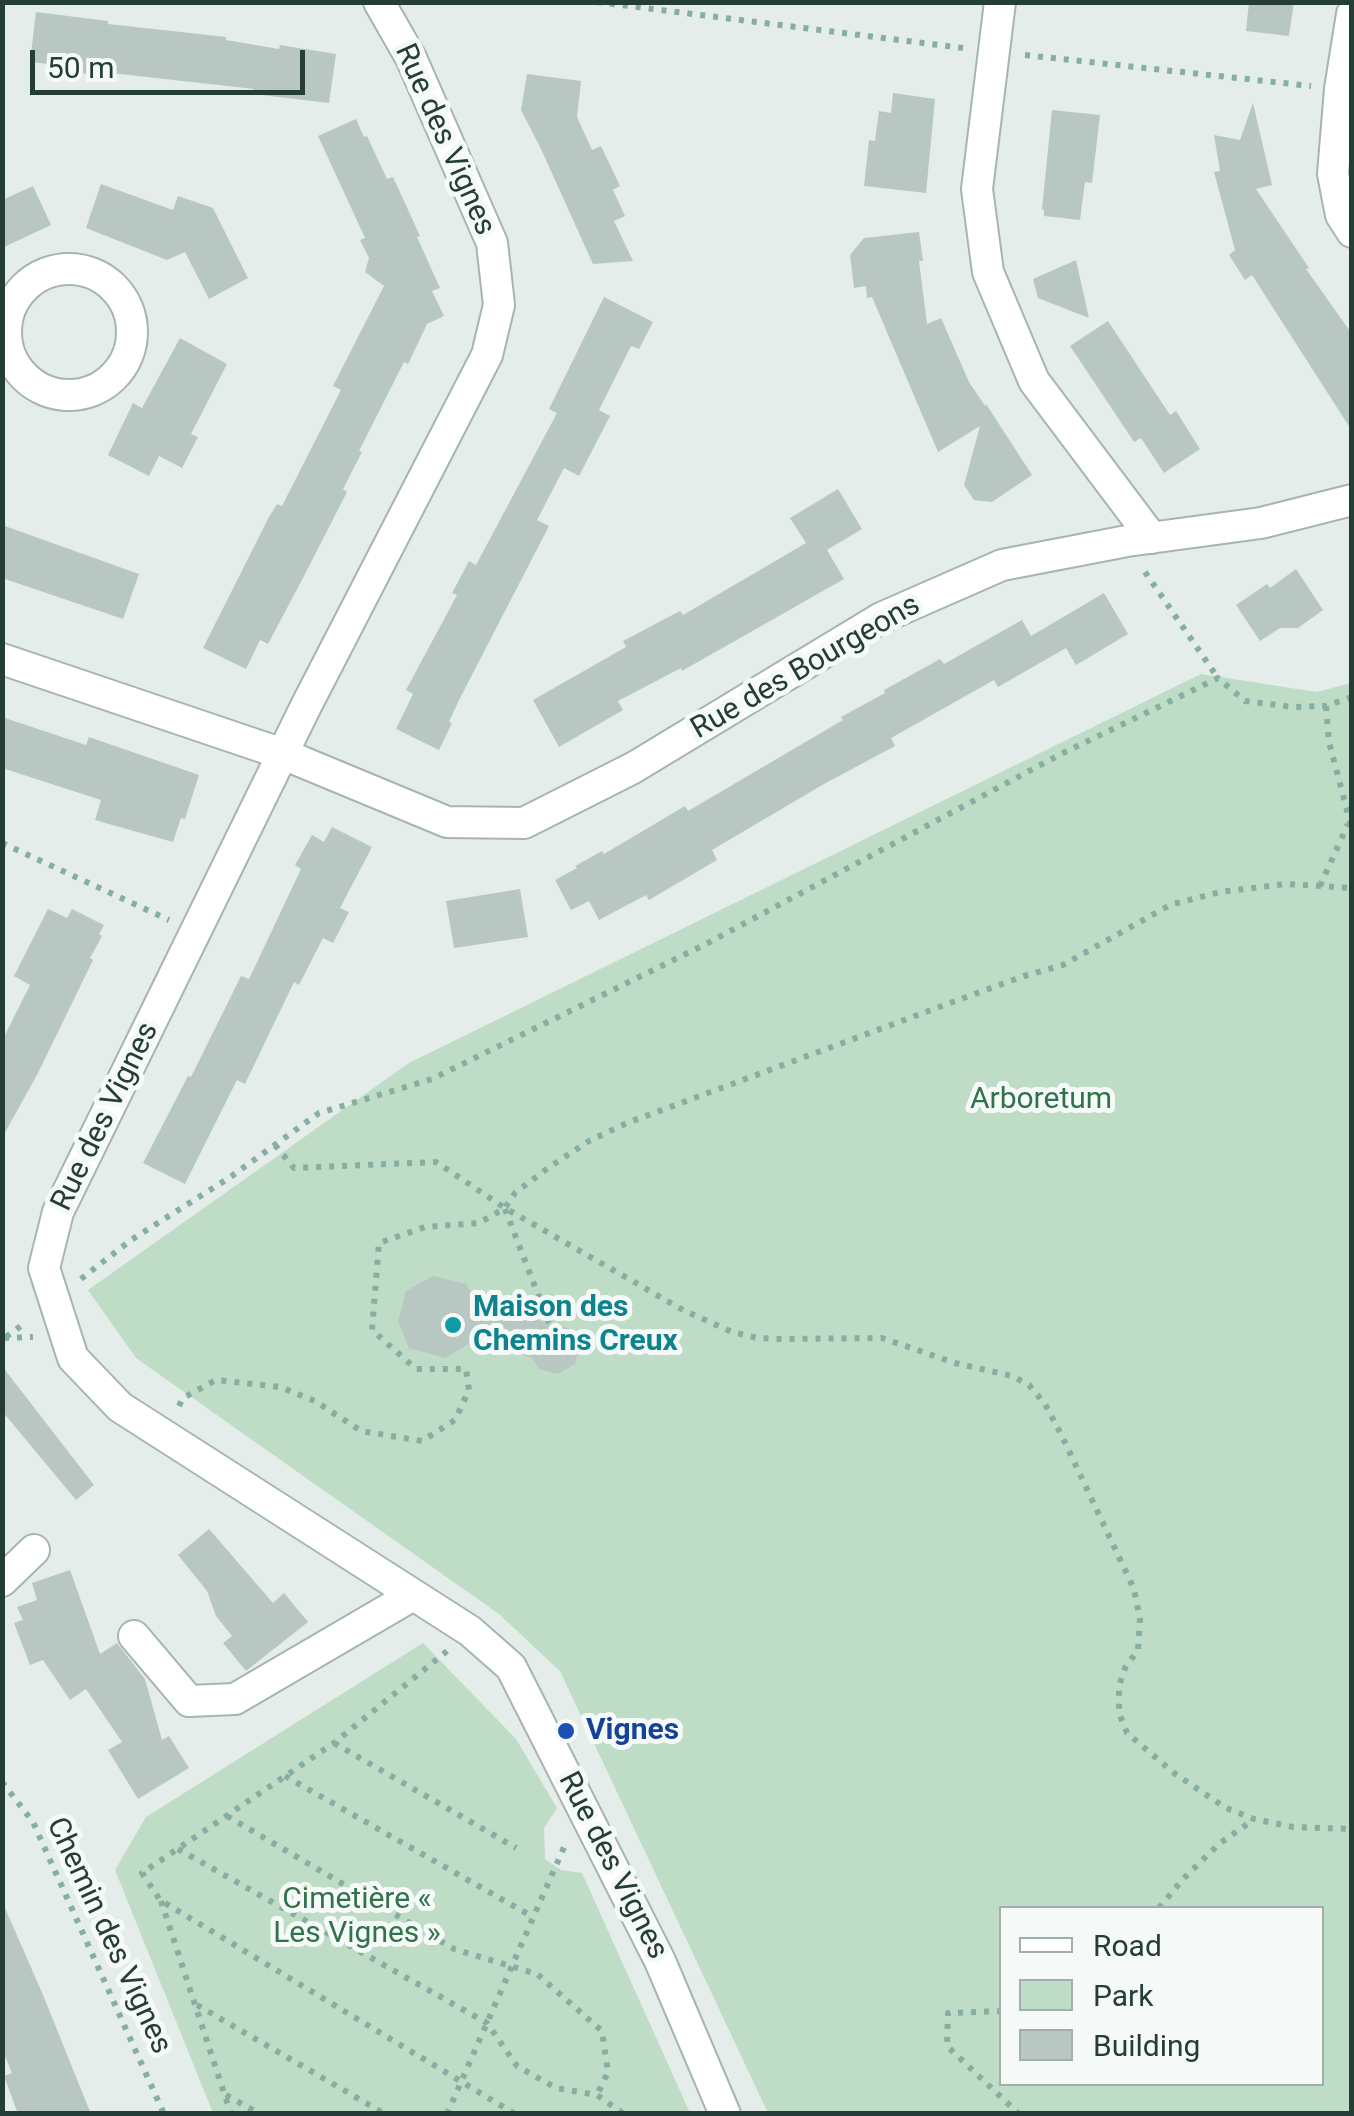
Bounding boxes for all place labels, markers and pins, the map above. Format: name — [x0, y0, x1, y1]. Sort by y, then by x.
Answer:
place label: Maison des Chemins Creux — [473, 1290, 678, 1360]
marker: Maison des Chemins Creux — [442, 1314, 464, 1336]
place label: Vignes — [586, 1713, 679, 1749]
marker: Vignes — [555, 1720, 577, 1742]

